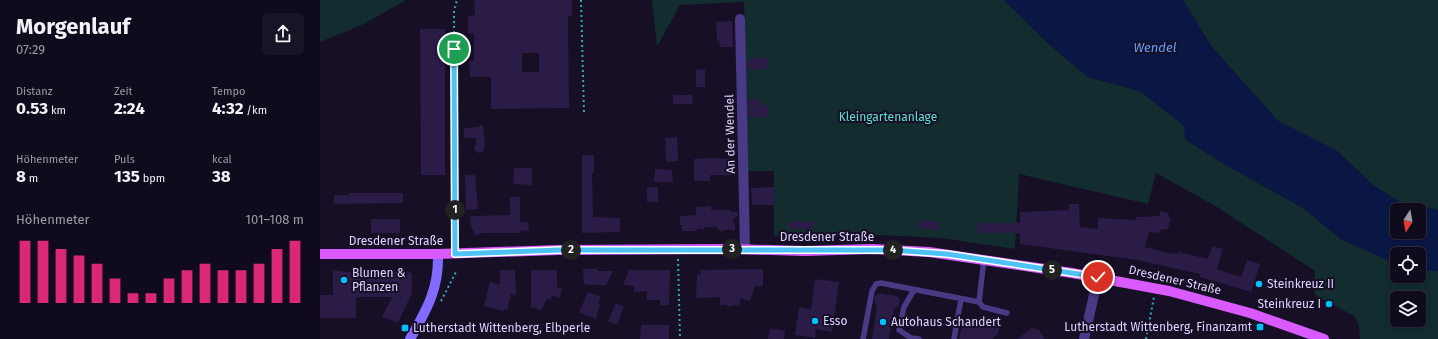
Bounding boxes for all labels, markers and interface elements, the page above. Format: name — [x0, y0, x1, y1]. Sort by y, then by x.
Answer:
text: Morgenlauf — [16, 13, 130, 40]
button: share — [262, 13, 304, 55]
pin — [437, 32, 471, 66]
icon: arrive — [443, 38, 465, 60]
water label: Wendel — [1134, 40, 1177, 55]
text: 07:29 — [16, 42, 45, 57]
text: Distanz — [16, 85, 52, 98]
text: Zeit — [114, 85, 133, 98]
text: Tempo — [212, 85, 245, 98]
street label: An der Wendel — [722, 94, 738, 174]
text: 0.53 — [16, 98, 48, 119]
text: 2:24 — [114, 98, 145, 119]
text: 4:32 — [212, 98, 243, 119]
text: km — [48, 104, 66, 117]
text: /km — [243, 104, 267, 117]
park label: Kleingartenanlage — [839, 110, 937, 124]
text: Höhenmeter — [16, 153, 78, 166]
text: Puls — [114, 153, 135, 166]
text: kcal — [212, 153, 232, 166]
text: 8 — [16, 166, 26, 187]
text: 135 — [114, 166, 140, 187]
text: 38 — [212, 166, 231, 187]
text: m — [26, 172, 38, 185]
text: bpm — [140, 172, 165, 185]
pin: 1 — [445, 200, 465, 220]
text: 1 — [452, 203, 458, 216]
north arrow — [1390, 203, 1426, 239]
map controls — [1390, 203, 1426, 327]
text: Höhenmeter — [16, 212, 90, 227]
text: 101–108 m — [245, 212, 304, 227]
street label: Dresdener Straße — [780, 230, 874, 244]
street label: Dresdener Straße — [349, 234, 443, 248]
pin: 3 — [722, 239, 742, 259]
pin: 2 — [561, 240, 581, 260]
pin: 4 — [883, 240, 903, 260]
text: 3 — [729, 242, 735, 255]
text: 2 — [568, 243, 574, 256]
text: 4 — [890, 243, 896, 256]
button: locate — [1390, 247, 1426, 283]
pin: 5 — [1042, 260, 1062, 280]
pin — [1081, 260, 1115, 294]
text: 5 — [1049, 263, 1055, 276]
street label: Dresdener Straße — [1127, 263, 1223, 297]
place label: Blumen & Pflanzen — [352, 266, 406, 294]
icon: check — [1087, 266, 1109, 288]
marker: Blumen & Pflanzen — [339, 275, 349, 285]
place label: Steinkreuz II — [1267, 277, 1334, 291]
marker: Steinkreuz II — [1254, 279, 1264, 289]
button: layers — [1390, 291, 1426, 327]
place label: Steinkreuz I — [1257, 297, 1321, 311]
marker: Steinkreuz I — [1324, 299, 1334, 309]
place label: Esso — [823, 314, 847, 328]
place label: Autohaus Schandert — [891, 315, 1002, 329]
marker: Esso — [810, 316, 820, 326]
marker: Autohaus Schandert — [878, 317, 888, 327]
place label: Lutherstadt Wittenberg, Finanzamt — [1064, 320, 1253, 334]
place label: Lutherstadt Wittenberg, Elbperle — [413, 321, 590, 335]
marker: Lutherstadt Wittenberg, Finanzamt — [1255, 322, 1265, 332]
marker: Lutherstadt Wittenberg, Elbperle — [400, 323, 410, 333]

